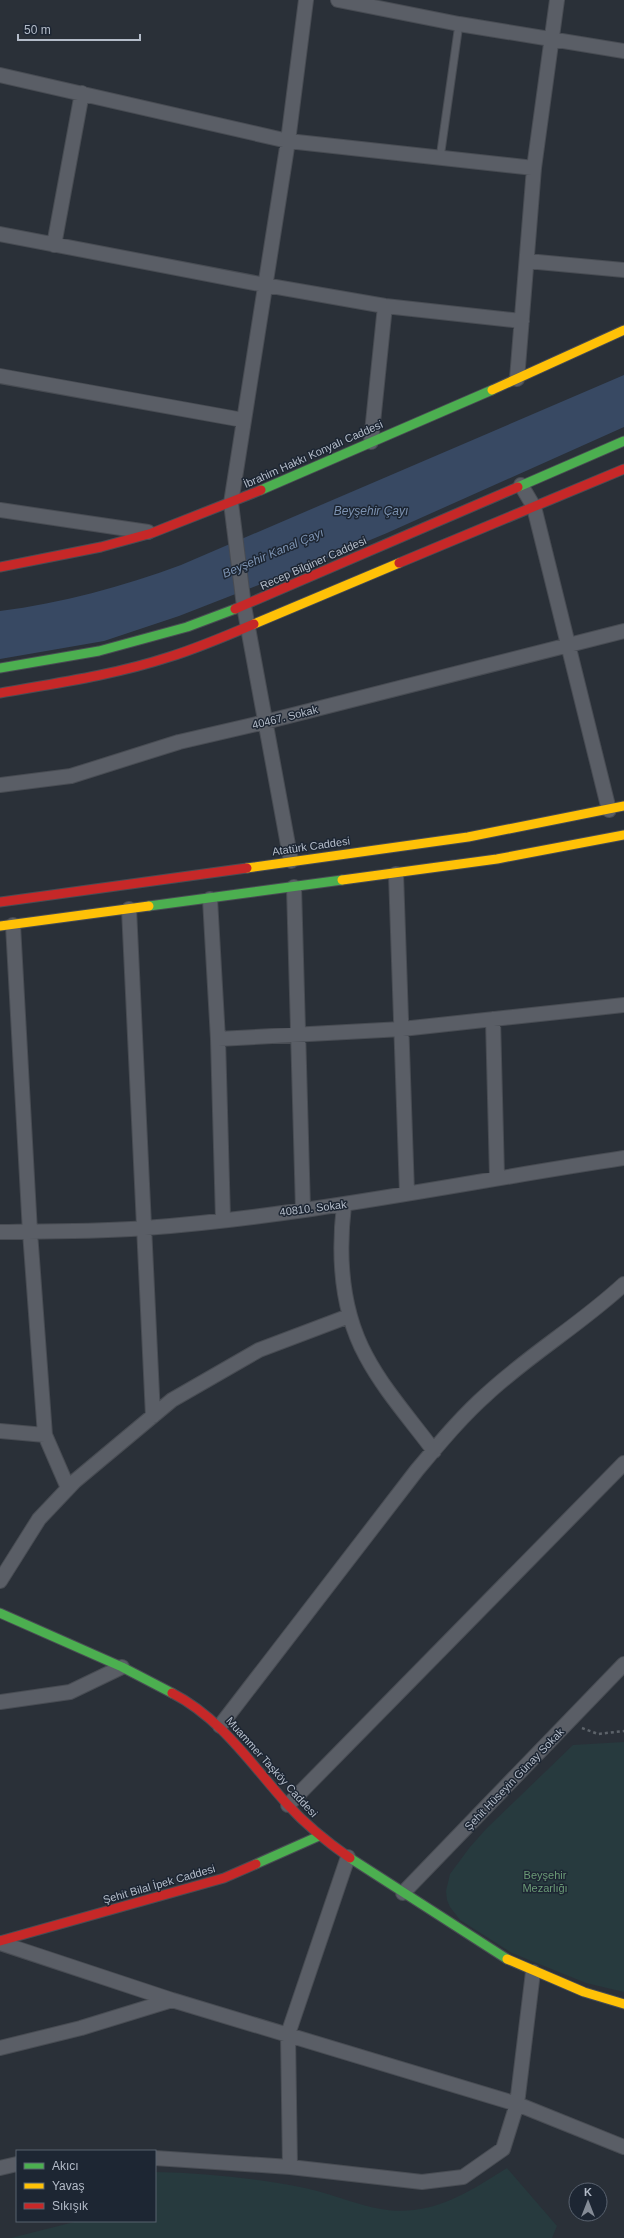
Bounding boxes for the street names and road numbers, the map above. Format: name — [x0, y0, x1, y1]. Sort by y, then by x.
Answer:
street label: İbrahim Hakkı Konyalı Caddesi — [242, 418, 384, 490]
street label: Recep Bilginer Caddesi — [258, 534, 368, 592]
street label: 40467. Sokak — [251, 703, 320, 731]
street label: Atatürk Caddesi — [271, 835, 351, 857]
street label: 40810. Sokak — [279, 1198, 348, 1218]
street label: Muammer Taşköy Caddesi — [224, 1715, 320, 1819]
street label: Şehit Hüseyin Günay Sokak — [462, 1725, 566, 1832]
street label: Şehit Bilal İpek Caddesi — [102, 1862, 216, 1906]

